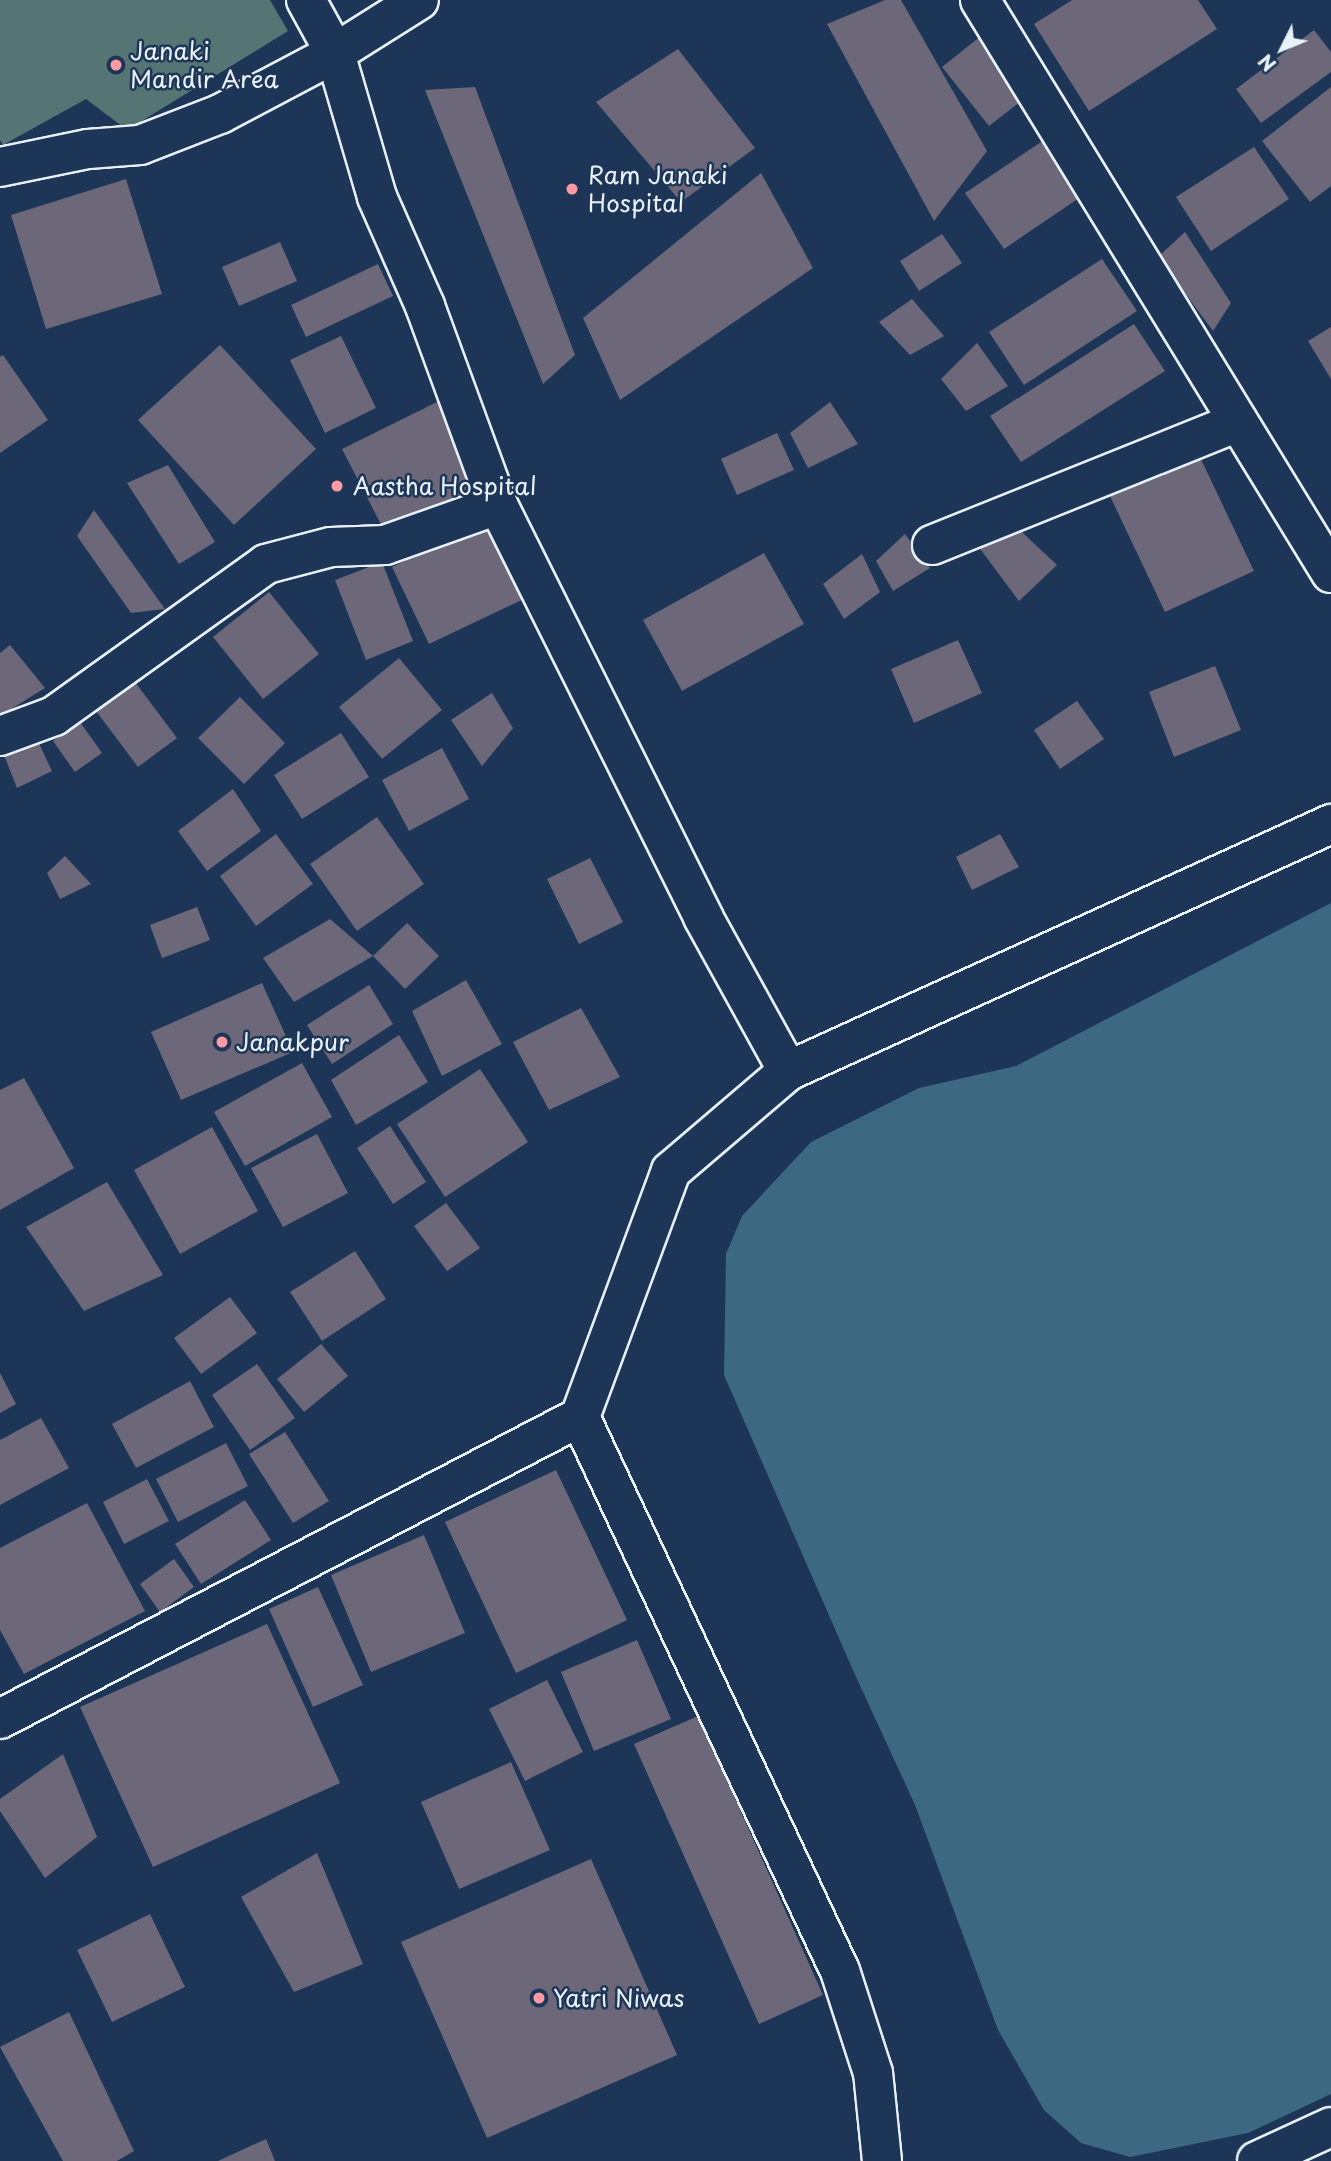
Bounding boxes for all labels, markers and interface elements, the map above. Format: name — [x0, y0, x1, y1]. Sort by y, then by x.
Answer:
north arrow — [1247, 14, 1317, 84]
place label: Janaki Mandir Area — [130, 37, 278, 93]
text: N — [1251, 48, 1282, 78]
marker: Janaki Mandir Area — [108, 57, 124, 73]
place label: Ram Janaki Hospital — [588, 161, 729, 217]
marker: Ram Janaki Hospital — [562, 179, 582, 199]
place label: Aastha Hospital — [353, 472, 538, 500]
marker: Aastha Hospital — [327, 476, 347, 496]
place label: Janakpur — [236, 1028, 349, 1056]
marker: Janakpur — [214, 1034, 230, 1050]
place label: Yatri Niwas — [553, 1984, 685, 2012]
marker: Yatri Niwas — [531, 1990, 547, 2006]

